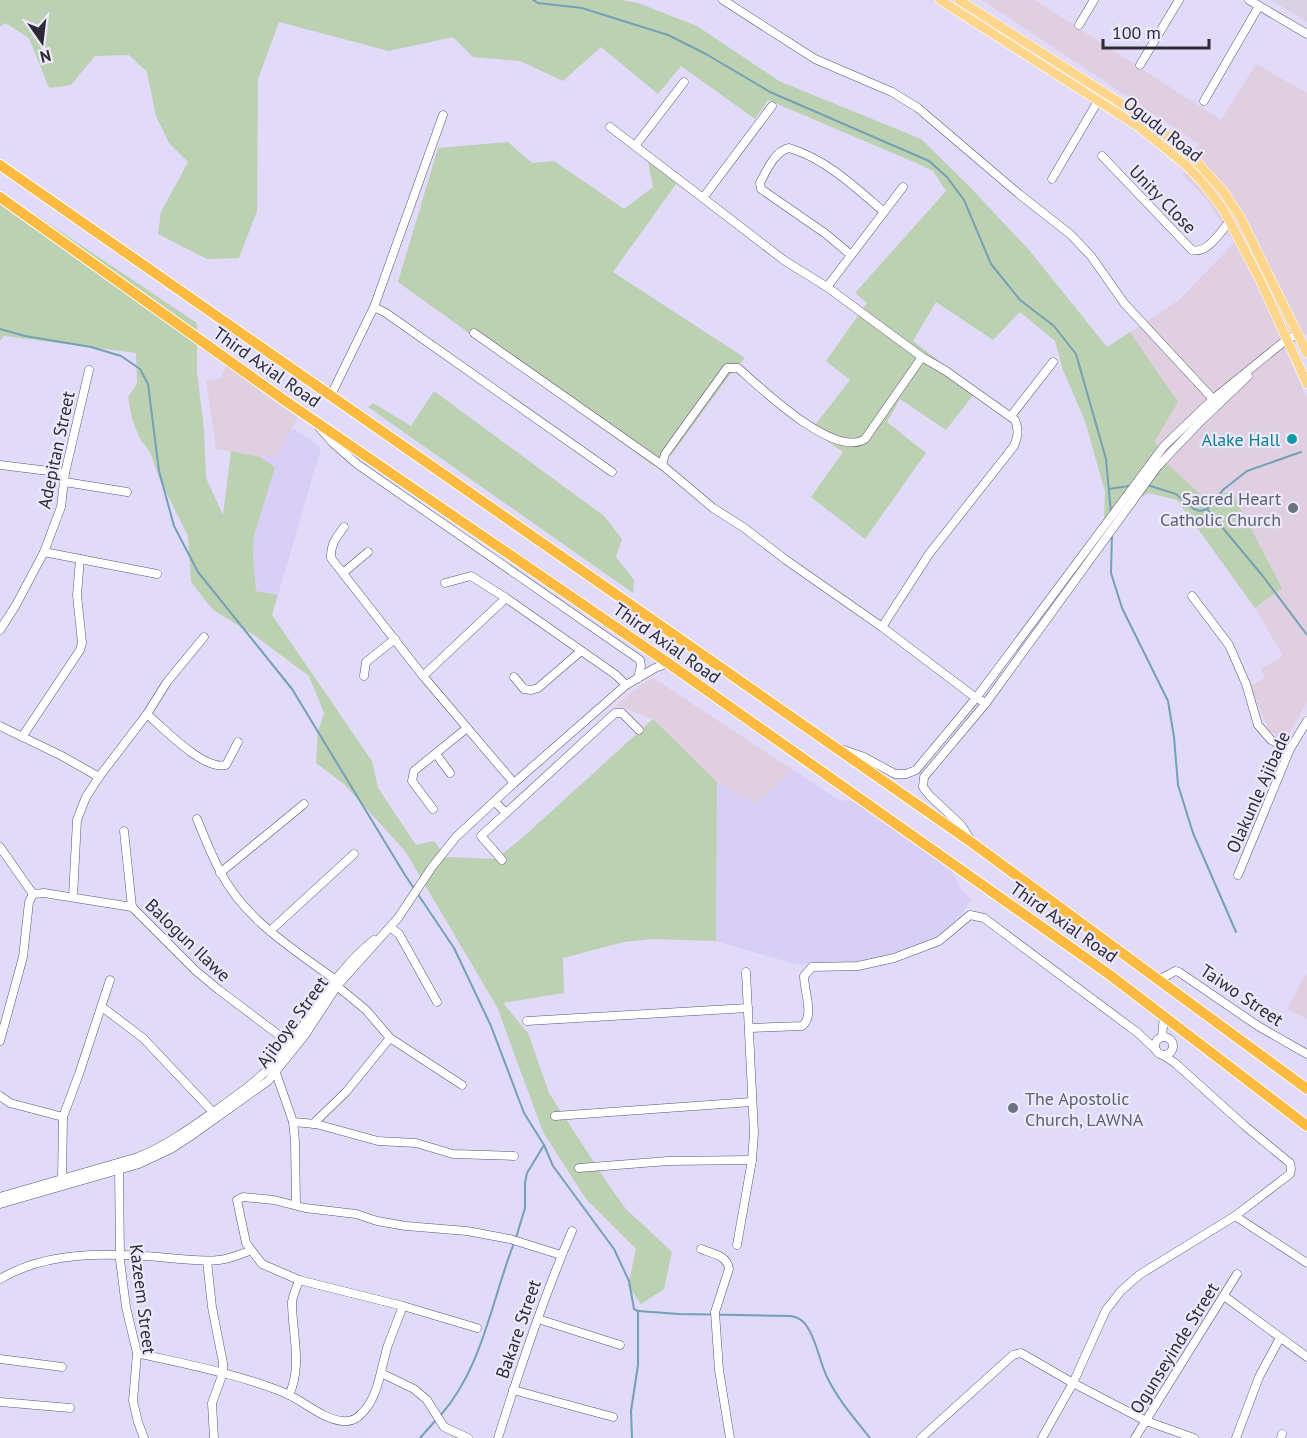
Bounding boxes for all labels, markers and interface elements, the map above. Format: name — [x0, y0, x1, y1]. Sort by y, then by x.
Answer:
north arrow — [12, 12, 72, 72]
scale bar — [1103, 12, 1210, 50]
text: 100 m — [1112, 21, 1161, 44]
text: N — [38, 46, 53, 68]
street label: Ogudu Road — [1119, 91, 1207, 167]
street label: Unity Close — [1125, 160, 1201, 238]
street label: Third Axial Road — [209, 321, 325, 413]
street label: Adepitan Street — [32, 389, 80, 511]
place label: Alake Hall — [1201, 428, 1281, 451]
marker: Alake Hall — [1285, 432, 1299, 446]
place label: Sacred Heart Catholic Church — [1160, 487, 1281, 531]
marker: Sacred Heart Catholic Church — [1286, 501, 1300, 515]
street label: Third Axial Road — [609, 597, 725, 689]
street label: Olakunle Ajibade — [1221, 728, 1295, 856]
street label: Third Axial Road — [1006, 876, 1122, 968]
street label: Balogun Ilawe — [140, 894, 236, 986]
street label: Taiwo Street — [1196, 959, 1288, 1031]
street label: Ajiboye Street — [251, 972, 333, 1072]
place label: The Apostolic Church, LAWNA — [1025, 1087, 1144, 1131]
marker: The Apostolic Church, LAWNA — [1006, 1101, 1020, 1115]
street label: Kazeem Street — [125, 1243, 161, 1355]
street label: Bakare Street — [490, 1277, 546, 1381]
street label: Ogunseyinde Street — [1124, 1278, 1224, 1418]

